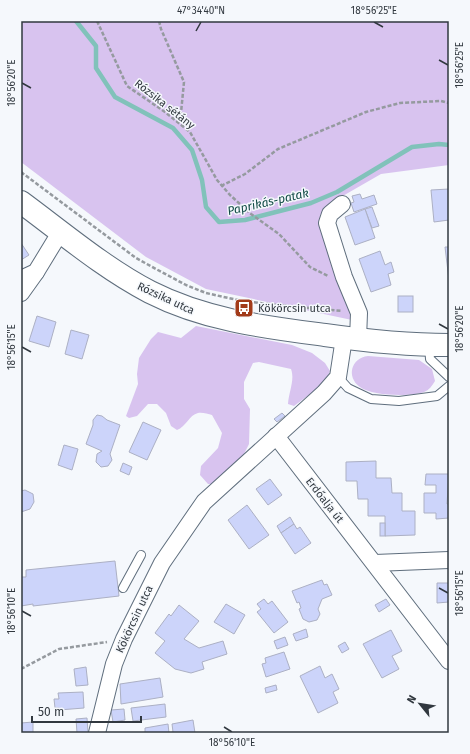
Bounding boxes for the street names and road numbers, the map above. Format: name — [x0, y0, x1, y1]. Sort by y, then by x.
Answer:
street label: Rózsika sétány — [132, 77, 198, 132]
street label: Rózsika utca — [135, 280, 196, 317]
street label: Erdőalja út — [303, 475, 346, 526]
street label: Kökörcsin utca — [113, 583, 156, 655]

